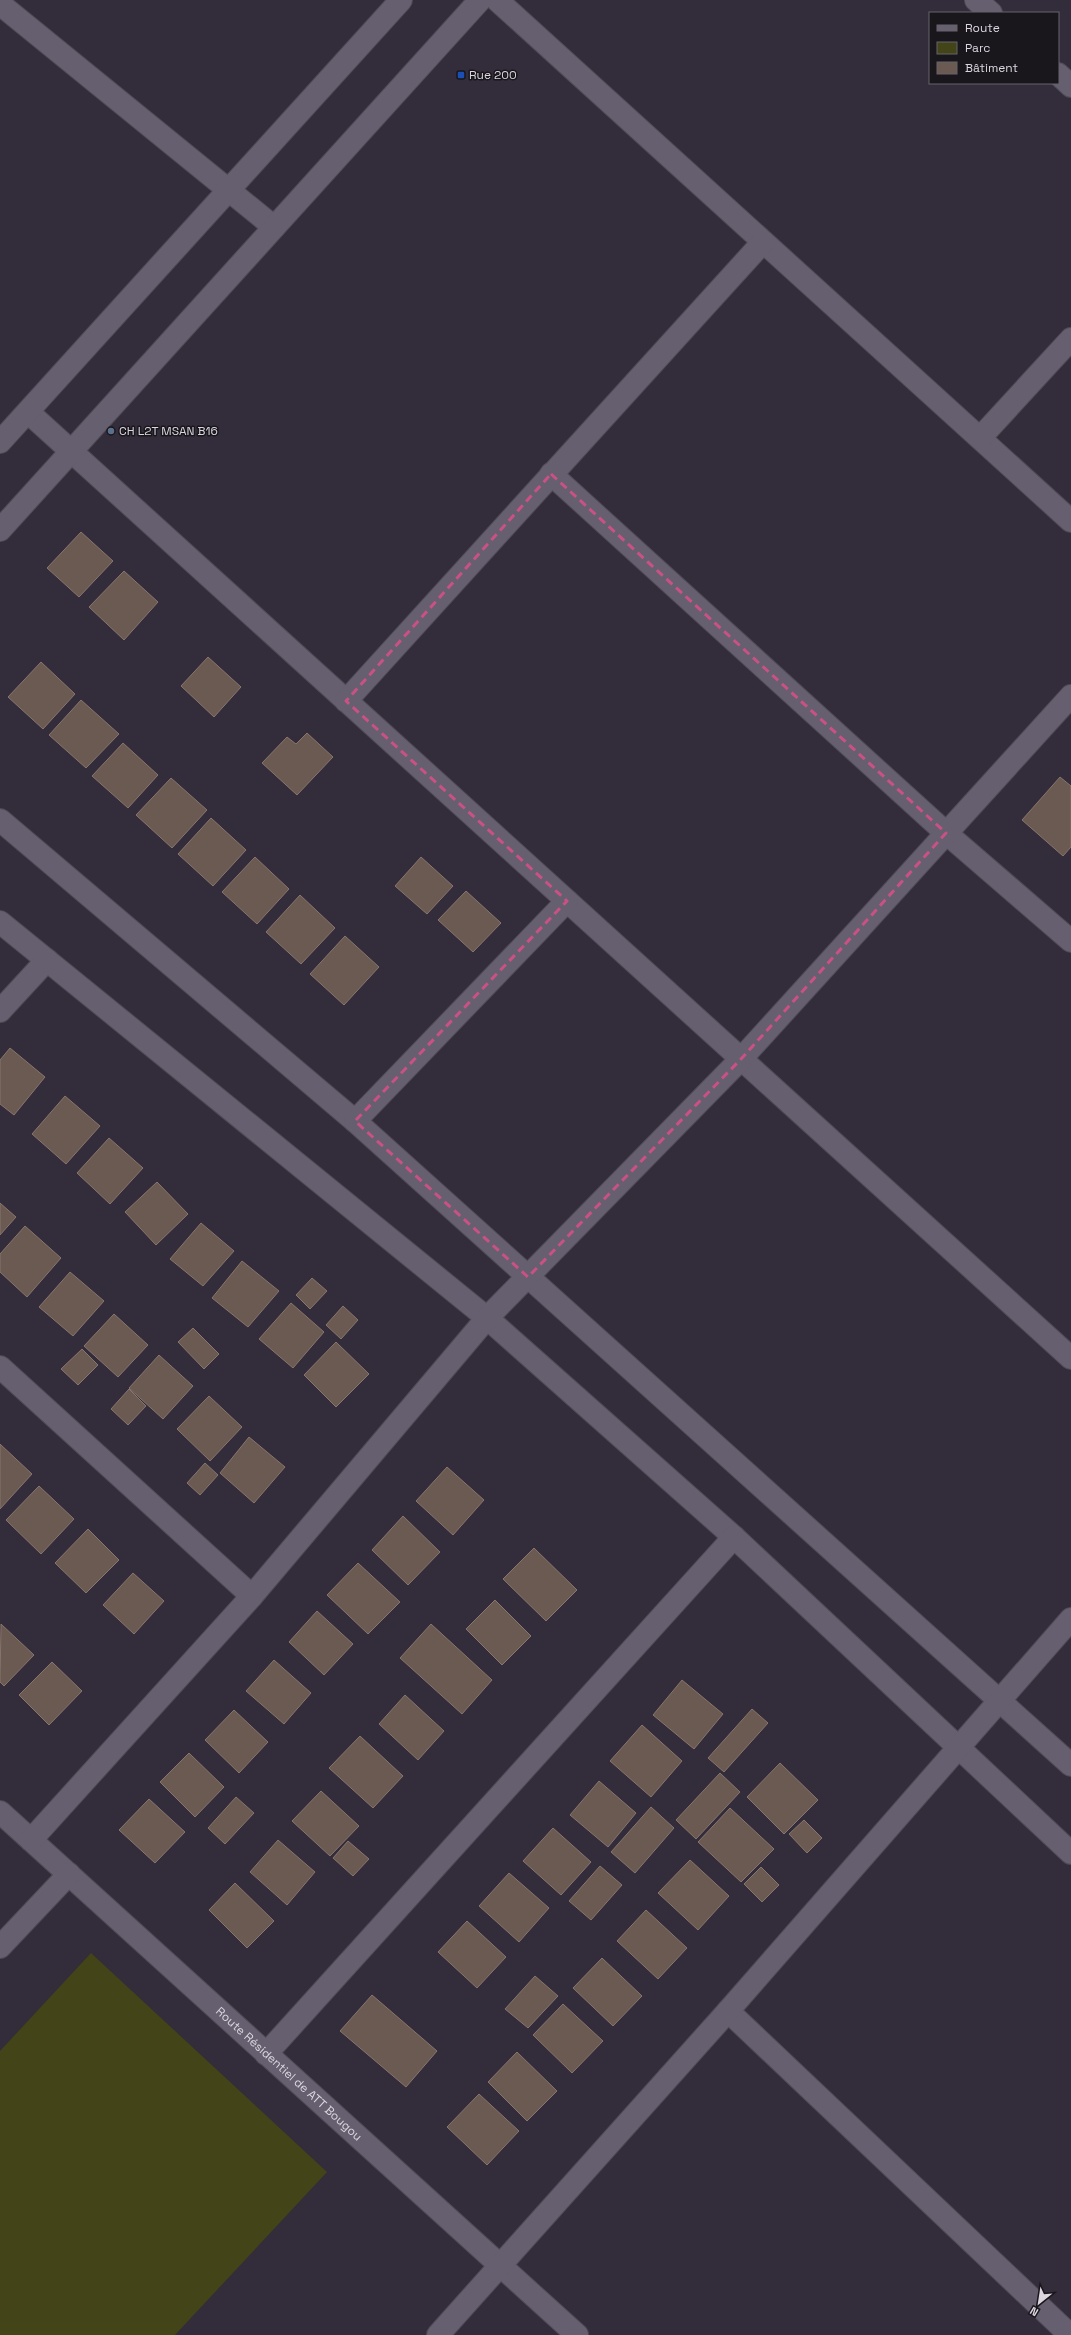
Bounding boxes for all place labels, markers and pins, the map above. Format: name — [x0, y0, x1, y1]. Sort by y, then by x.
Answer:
place label: Rue 200 — [469, 67, 517, 83]
marker: Rue 200 — [456, 70, 466, 80]
place label: CH L2T MSAN B16 — [119, 423, 218, 439]
marker: CH L2T MSAN B16 — [106, 426, 116, 436]

